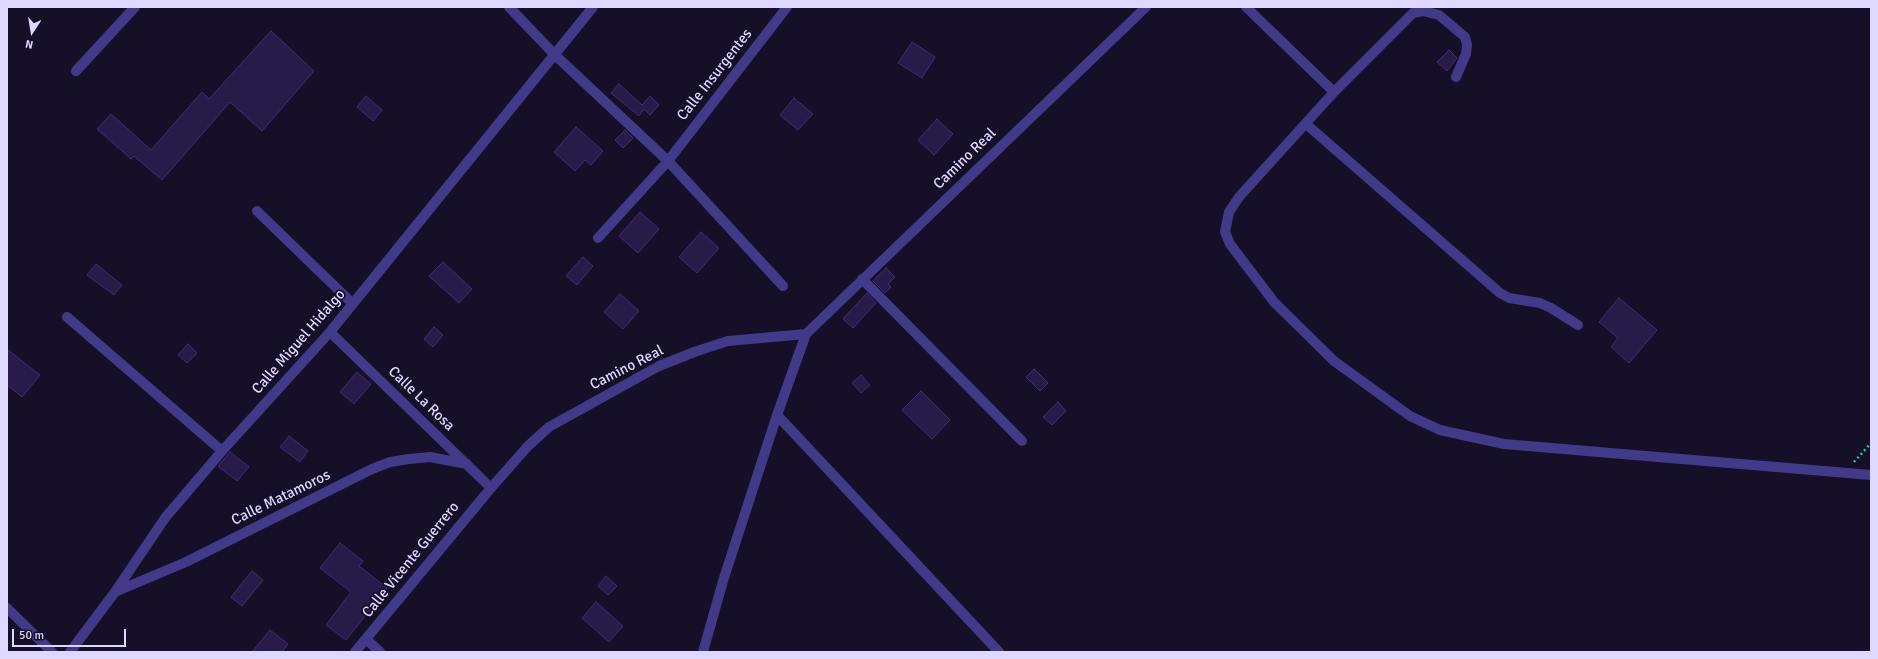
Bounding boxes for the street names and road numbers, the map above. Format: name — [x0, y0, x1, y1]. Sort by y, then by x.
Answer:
street label: Calle Insurgentes — [674, 26, 756, 124]
street label: Camino Real — [930, 125, 1000, 193]
street label: Calle Miguel Hidalgo — [249, 286, 349, 398]
street label: Camino Real — [587, 342, 667, 394]
street label: Calle La Rosa — [384, 363, 458, 435]
street label: Calle Matamoros — [229, 466, 333, 530]
street label: Calle Vicente Guerrero — [359, 498, 463, 622]

